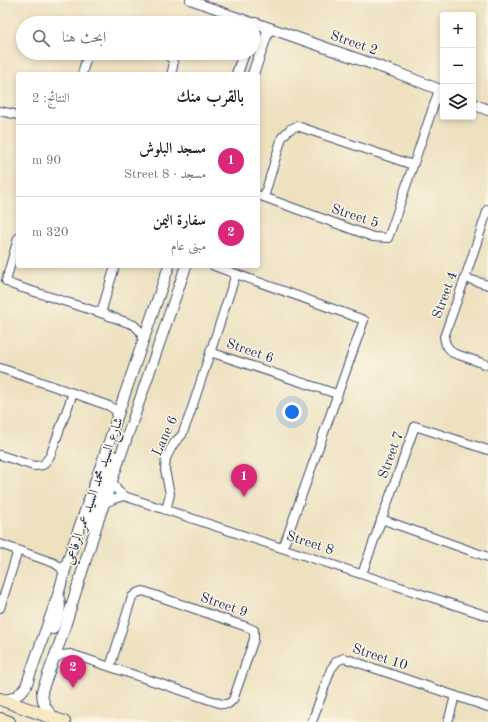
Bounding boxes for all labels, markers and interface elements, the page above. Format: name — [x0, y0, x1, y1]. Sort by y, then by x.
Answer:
map controls — [440, 12, 476, 120]
button: + — [440, 12, 476, 48]
search box — [16, 16, 260, 60]
icon: search — [30, 27, 52, 49]
street label: Street 2 — [328, 28, 380, 58]
text: ابحث هنا — [62, 31, 106, 46]
button: − — [440, 48, 476, 84]
button: layers — [440, 84, 476, 120]
text: بالقرب منك — [176, 89, 244, 106]
text: النتائج: 2 — [32, 92, 70, 105]
text: مسجد البلوش — [139, 142, 206, 157]
text: 90 m — [32, 154, 61, 167]
text: 1 — [227, 154, 235, 167]
text: مسجد · Street 8 — [124, 168, 206, 181]
street label: Street 5 — [329, 202, 381, 230]
text: سفارة اليمن — [153, 214, 206, 229]
text: 320 m — [32, 226, 69, 239]
text: 2 — [227, 226, 235, 239]
text: مبنى عام — [171, 240, 206, 253]
street label: Street 4 — [430, 270, 460, 320]
street label: Street 6 — [224, 336, 276, 366]
your location — [282, 402, 302, 422]
street label: Lane 6 — [150, 414, 180, 458]
street label: شارع السيد محمد السيد عمر الرفاعي — [61, 415, 130, 568]
street label: Street 7 — [376, 430, 406, 480]
pin: 1 — [231, 464, 257, 497]
street label: Street 8 — [284, 529, 336, 557]
street label: Street 9 — [198, 590, 250, 620]
street label: Street 10 — [351, 641, 409, 673]
pin: 2 — [60, 655, 86, 688]

